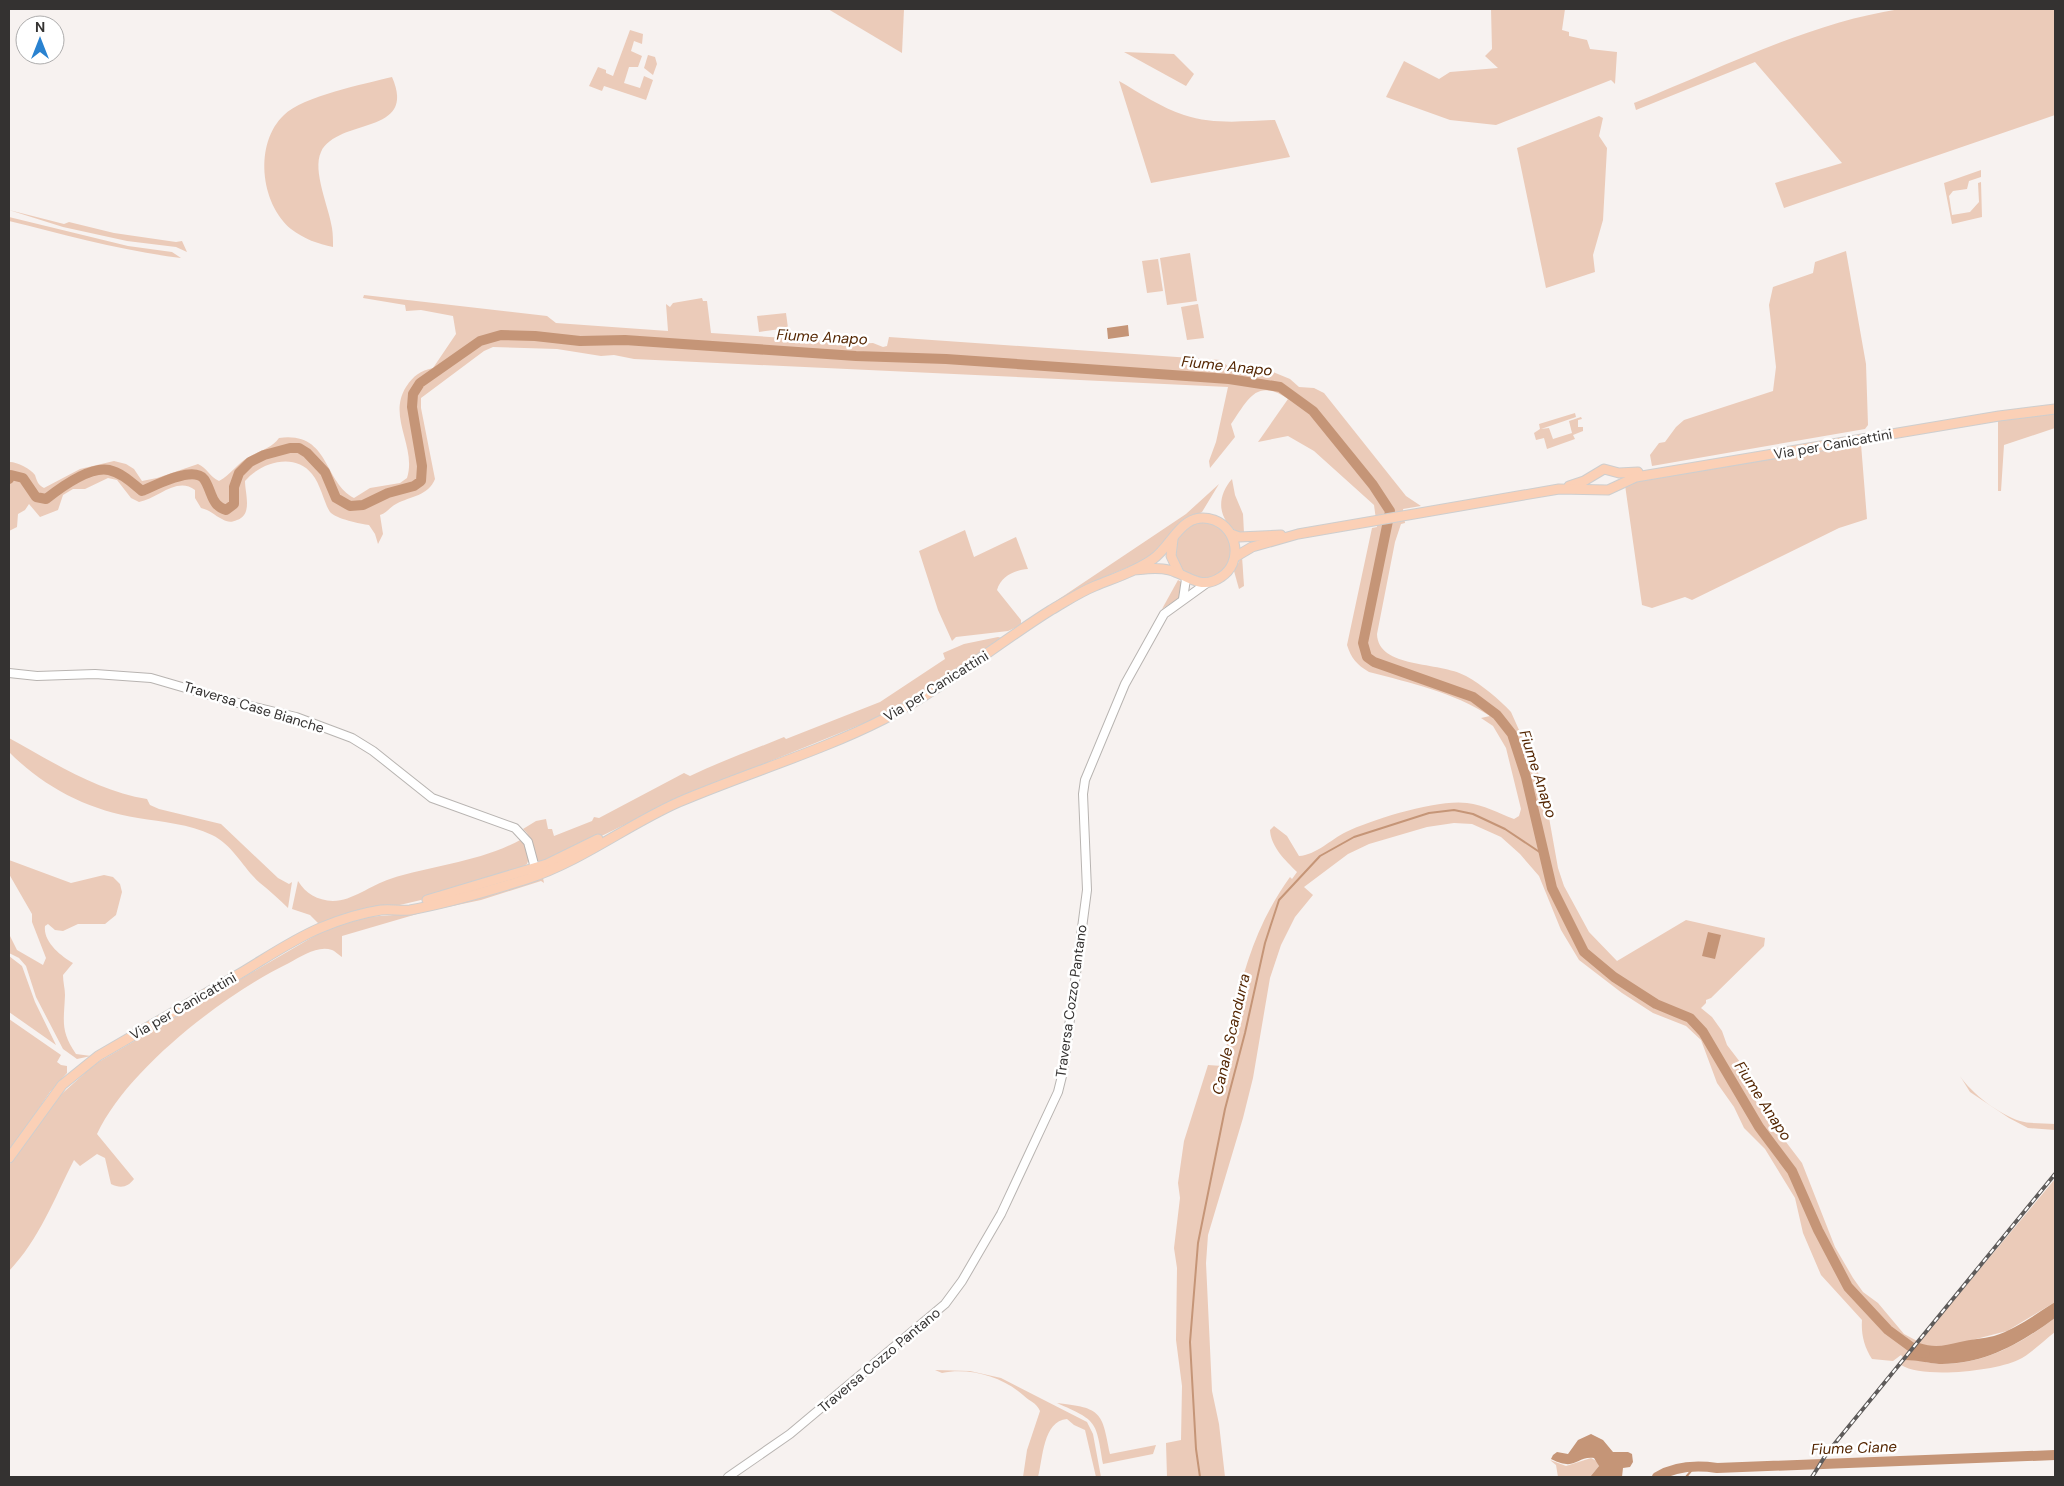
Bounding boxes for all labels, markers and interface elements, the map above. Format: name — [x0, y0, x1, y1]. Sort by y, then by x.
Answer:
north arrow — [15, 15, 65, 65]
text: N — [35, 18, 45, 36]
water label: Fiume Anapo — [776, 325, 868, 349]
water label: Fiume Anapo — [1181, 351, 1274, 381]
street label: Via per Canicattini — [1772, 425, 1894, 463]
street label: Via per Canicattini — [880, 647, 992, 725]
street label: Traversa Case Bianche — [182, 677, 326, 737]
water label: Fiume Anapo — [1514, 727, 1562, 821]
street label: Traversa Cozzo Pantano — [1051, 923, 1091, 1079]
street label: Via per Canicattini — [127, 968, 239, 1044]
water label: Canale Scandurra — [1207, 971, 1255, 1097]
water label: Fiume Anapo — [1730, 1057, 1796, 1145]
street label: Traversa Cozzo Pantano — [814, 1304, 944, 1416]
water label: Fiume Ciane — [1811, 1436, 1898, 1459]

